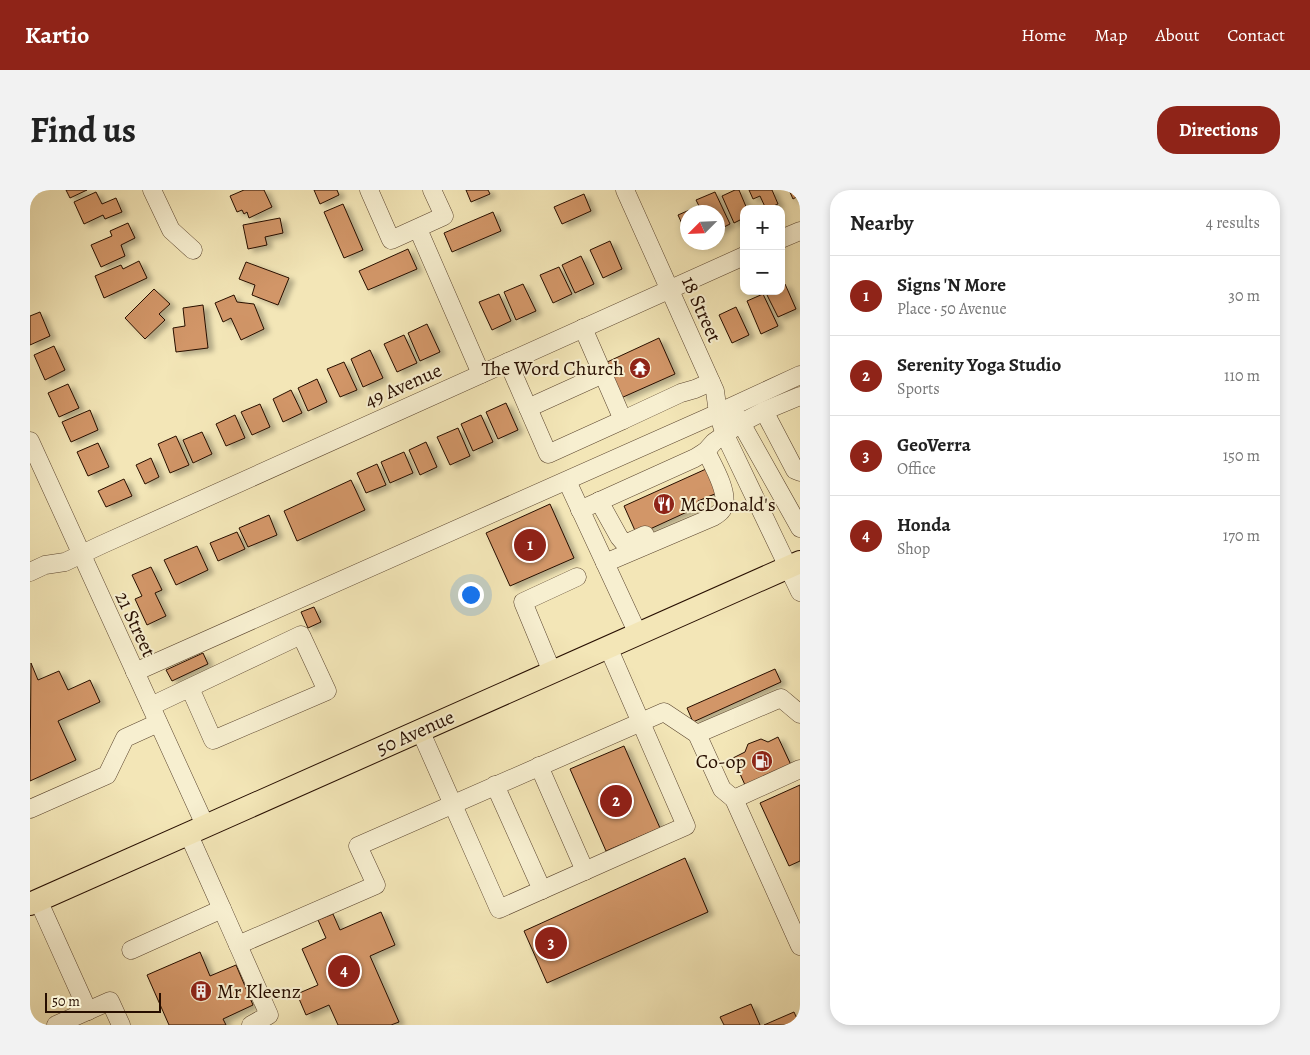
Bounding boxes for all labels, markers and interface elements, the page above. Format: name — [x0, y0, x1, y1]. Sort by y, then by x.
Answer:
text: Kartio — [25, 19, 89, 51]
text: Home — [1021, 23, 1066, 47]
text: Map — [1094, 23, 1127, 47]
text: About — [1155, 23, 1199, 47]
text: Contact — [1227, 23, 1285, 47]
text: Find us — [30, 106, 136, 154]
button: Directions — [1157, 106, 1280, 154]
north arrow — [680, 205, 725, 250]
map controls — [740, 205, 785, 295]
button: + — [740, 205, 785, 250]
text: Nearby — [850, 209, 913, 237]
text: 4 results — [1206, 212, 1260, 234]
button: − — [740, 250, 785, 295]
street label: 18 Street — [675, 272, 728, 347]
text: Signs 'N More — [897, 272, 1006, 298]
text: 1 — [863, 285, 869, 307]
text: 30 m — [1228, 285, 1260, 307]
text: Place · 50 Avenue — [897, 298, 1007, 320]
text: Serenity Yoga Studio — [897, 352, 1061, 378]
place label: The Word Church — [481, 355, 624, 382]
street label: 49 Avenue — [360, 356, 446, 414]
temple icon: The Word Church — [628, 356, 652, 380]
text: 2 — [862, 365, 870, 387]
text: 110 m — [1224, 365, 1260, 387]
text: Sports — [897, 378, 940, 400]
text: GeoVerra — [897, 432, 971, 458]
text: 3 — [863, 445, 869, 467]
text: 150 m — [1223, 445, 1260, 467]
text: Office — [897, 458, 936, 480]
place label: McDonald's — [680, 491, 776, 518]
restaurant icon: McDonald's — [652, 492, 676, 516]
text: Honda — [897, 512, 951, 538]
text: 4 — [862, 525, 870, 547]
text: 170 m — [1223, 525, 1260, 547]
pin: 1 — [514, 526, 546, 564]
text: Shop — [897, 538, 930, 560]
your location — [458, 582, 484, 608]
street label: 21 Street — [109, 587, 163, 662]
street label: 50 Avenue — [372, 703, 459, 762]
place label: Co-op — [696, 748, 746, 775]
fuel station icon: Co-op — [750, 749, 774, 773]
pin: 2 — [600, 782, 632, 820]
pin: 3 — [535, 924, 567, 962]
pin: 4 — [328, 952, 360, 990]
place label: Mr Kleenz — [217, 978, 301, 1005]
building icon: Mr Kleenz — [189, 979, 213, 1003]
scale bar — [45, 990, 161, 1013]
text: 50 m — [52, 992, 80, 1011]

